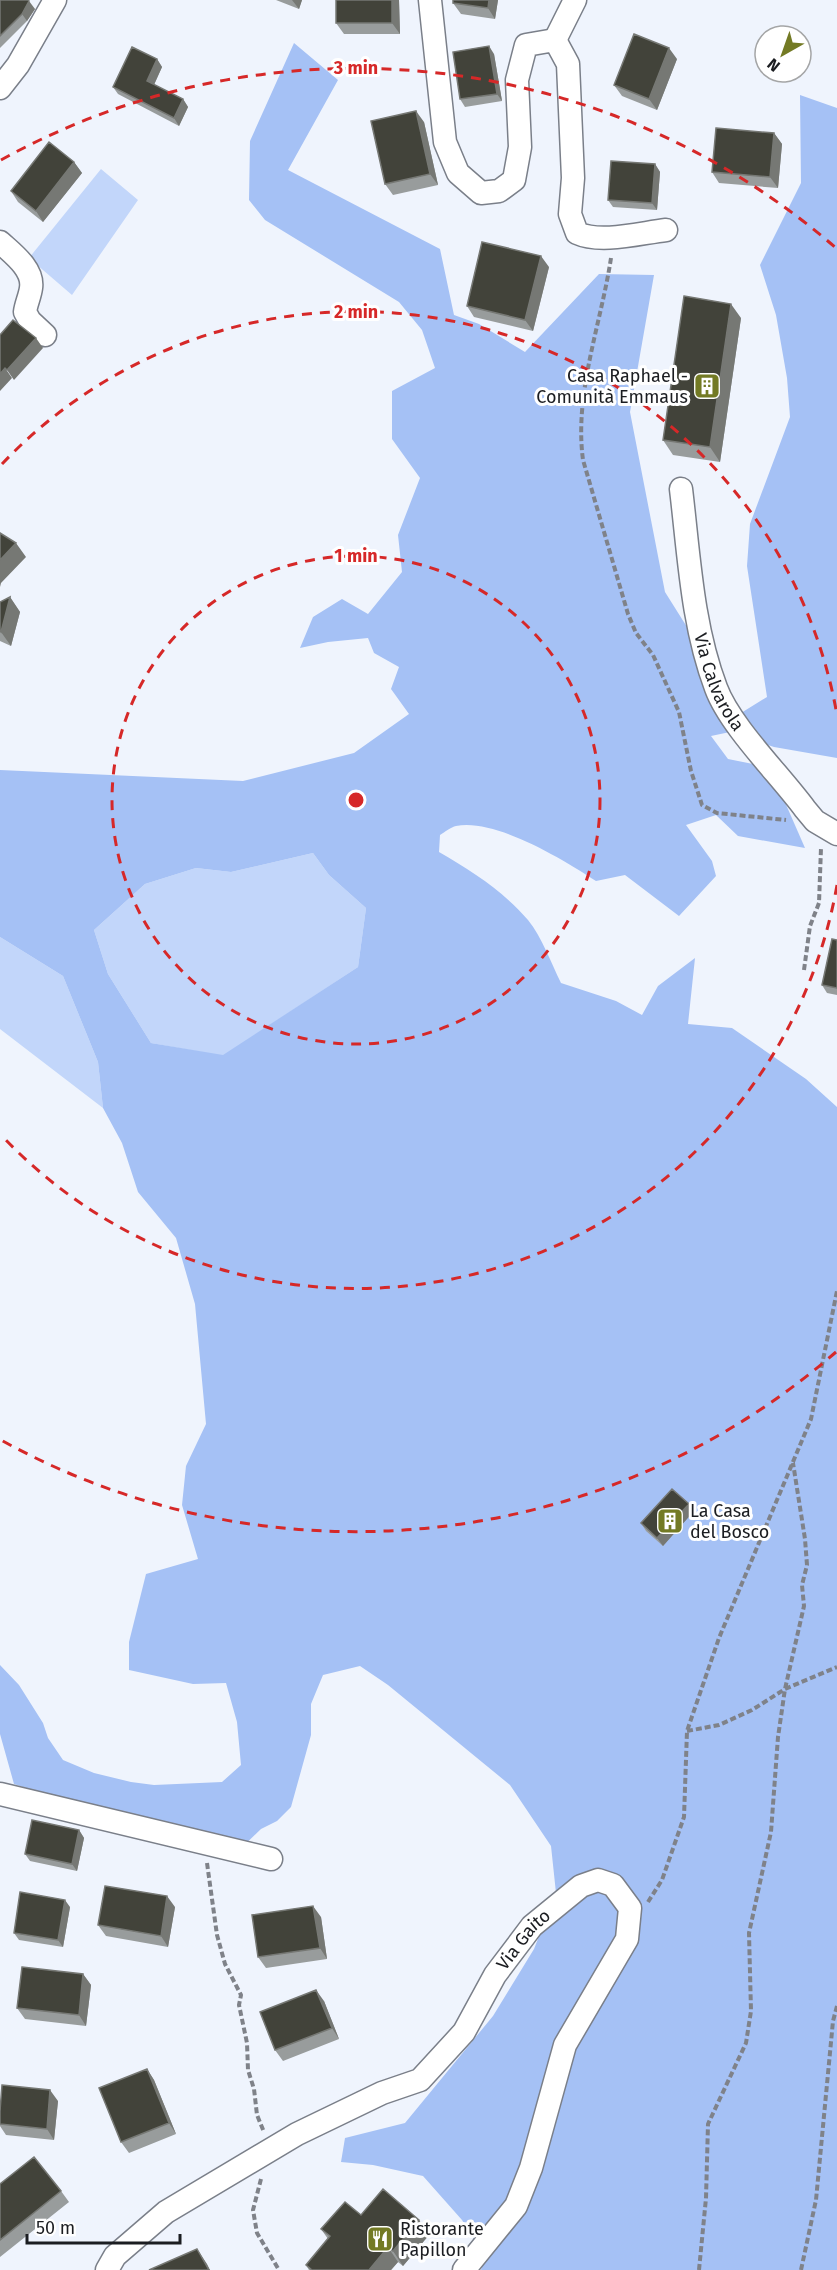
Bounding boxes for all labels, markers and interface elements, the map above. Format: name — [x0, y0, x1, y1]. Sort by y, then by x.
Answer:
north arrow — [753, 24, 813, 84]
text: N — [764, 54, 784, 76]
text: 3 min — [333, 57, 378, 79]
text: 2 min — [334, 301, 378, 323]
place label: Casa Raphael - Comunità Emmaus — [536, 365, 688, 408]
building icon: Casa Raphael - Comunità Emmaus — [692, 371, 722, 401]
text: 1 min — [334, 545, 378, 567]
street label: Via Calvarola — [689, 631, 749, 735]
centre of rings — [346, 790, 366, 810]
place label: La Casa del Bosco — [690, 1500, 769, 1543]
building icon: La Casa del Bosco — [655, 1506, 685, 1536]
street label: Via Gaito — [492, 1905, 555, 1974]
scale bar — [27, 2207, 180, 2245]
text: 50 m — [36, 2217, 75, 2239]
place label: Ristorante Papillon — [400, 2218, 484, 2261]
restaurant icon: Ristorante Papillon — [365, 2224, 395, 2254]

